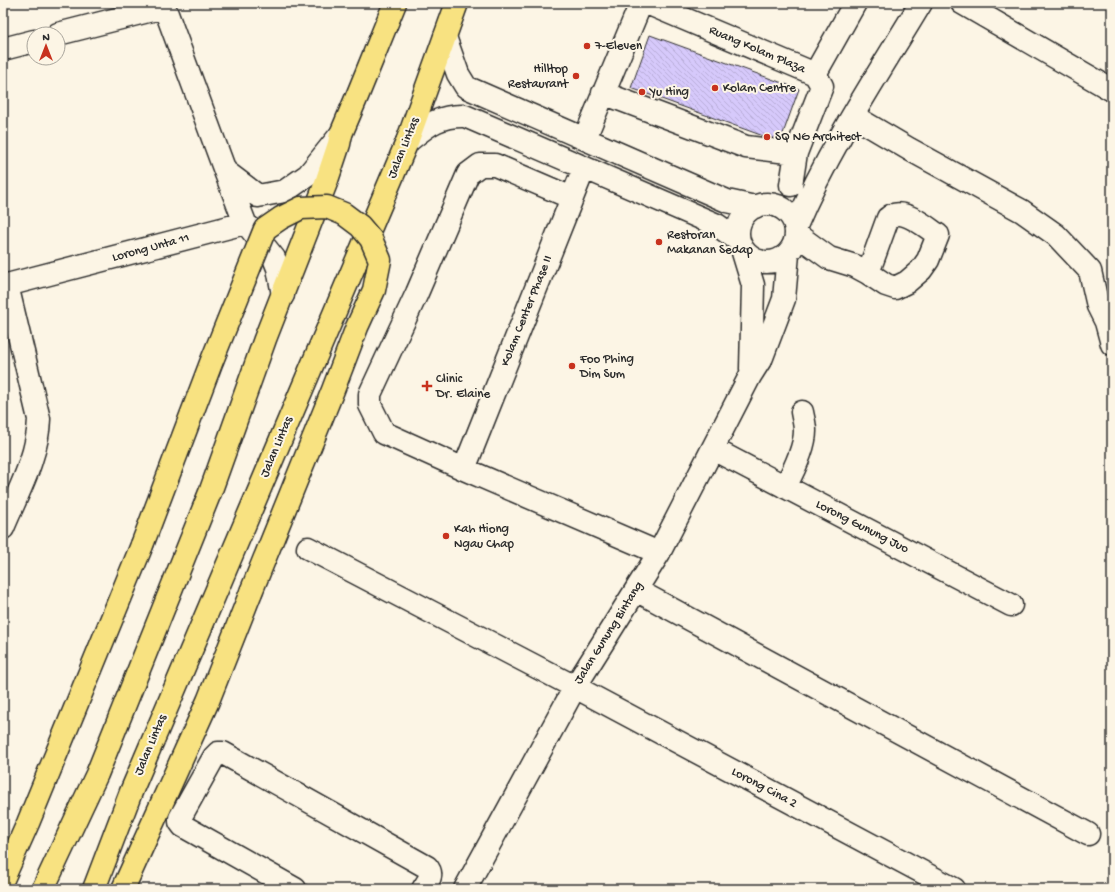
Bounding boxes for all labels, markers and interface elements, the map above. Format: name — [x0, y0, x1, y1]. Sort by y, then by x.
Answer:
street label: Ruang Kolam Plaza — [707, 23, 808, 77]
north arrow — [26, 26, 66, 66]
text: N — [42, 32, 50, 44]
place label: 7-Eleven — [594, 39, 643, 54]
marker: 7-Eleven — [582, 41, 592, 51]
place label: Hilltop Restaurant — [508, 62, 570, 92]
marker: Hilltop Restaurant — [571, 71, 581, 81]
place label: Kolam Centre — [723, 81, 796, 96]
marker: Kolam Centre — [710, 83, 720, 93]
place label: Yu Hing — [649, 85, 689, 100]
marker: Yu Hing — [637, 87, 647, 97]
street label: Jalan Lintas — [385, 114, 423, 181]
place label: SQ NG Architect — [775, 130, 863, 145]
marker: SQ NG Architect — [762, 132, 772, 142]
place label: Restoran Makanan Sedap — [667, 228, 753, 258]
street label: Lorong Unta 11 — [111, 230, 191, 266]
marker: Restoran Makanan Sedap — [654, 237, 664, 247]
street label: Kolam Center Phase II — [498, 253, 556, 369]
place label: Foo Phing Dim Sum — [579, 352, 634, 382]
marker: Foo Phing Dim Sum — [567, 361, 577, 371]
place label: Clinic Dr. Elaine — [435, 372, 490, 402]
marker: Clinic Dr. Elaine — [421, 380, 433, 392]
street label: Jalan Lintas — [257, 413, 297, 480]
street label: Lorong Gunung Juo — [813, 497, 911, 557]
place label: Kah Hiong Ngau Chap — [454, 522, 515, 552]
marker: Kah Hiong Ngau Chap — [441, 531, 451, 541]
street label: Jalan Gunung Bintang — [571, 579, 647, 687]
street label: Jalan Lintas — [131, 711, 171, 778]
street label: Lorong Cina 2 — [729, 764, 800, 812]

